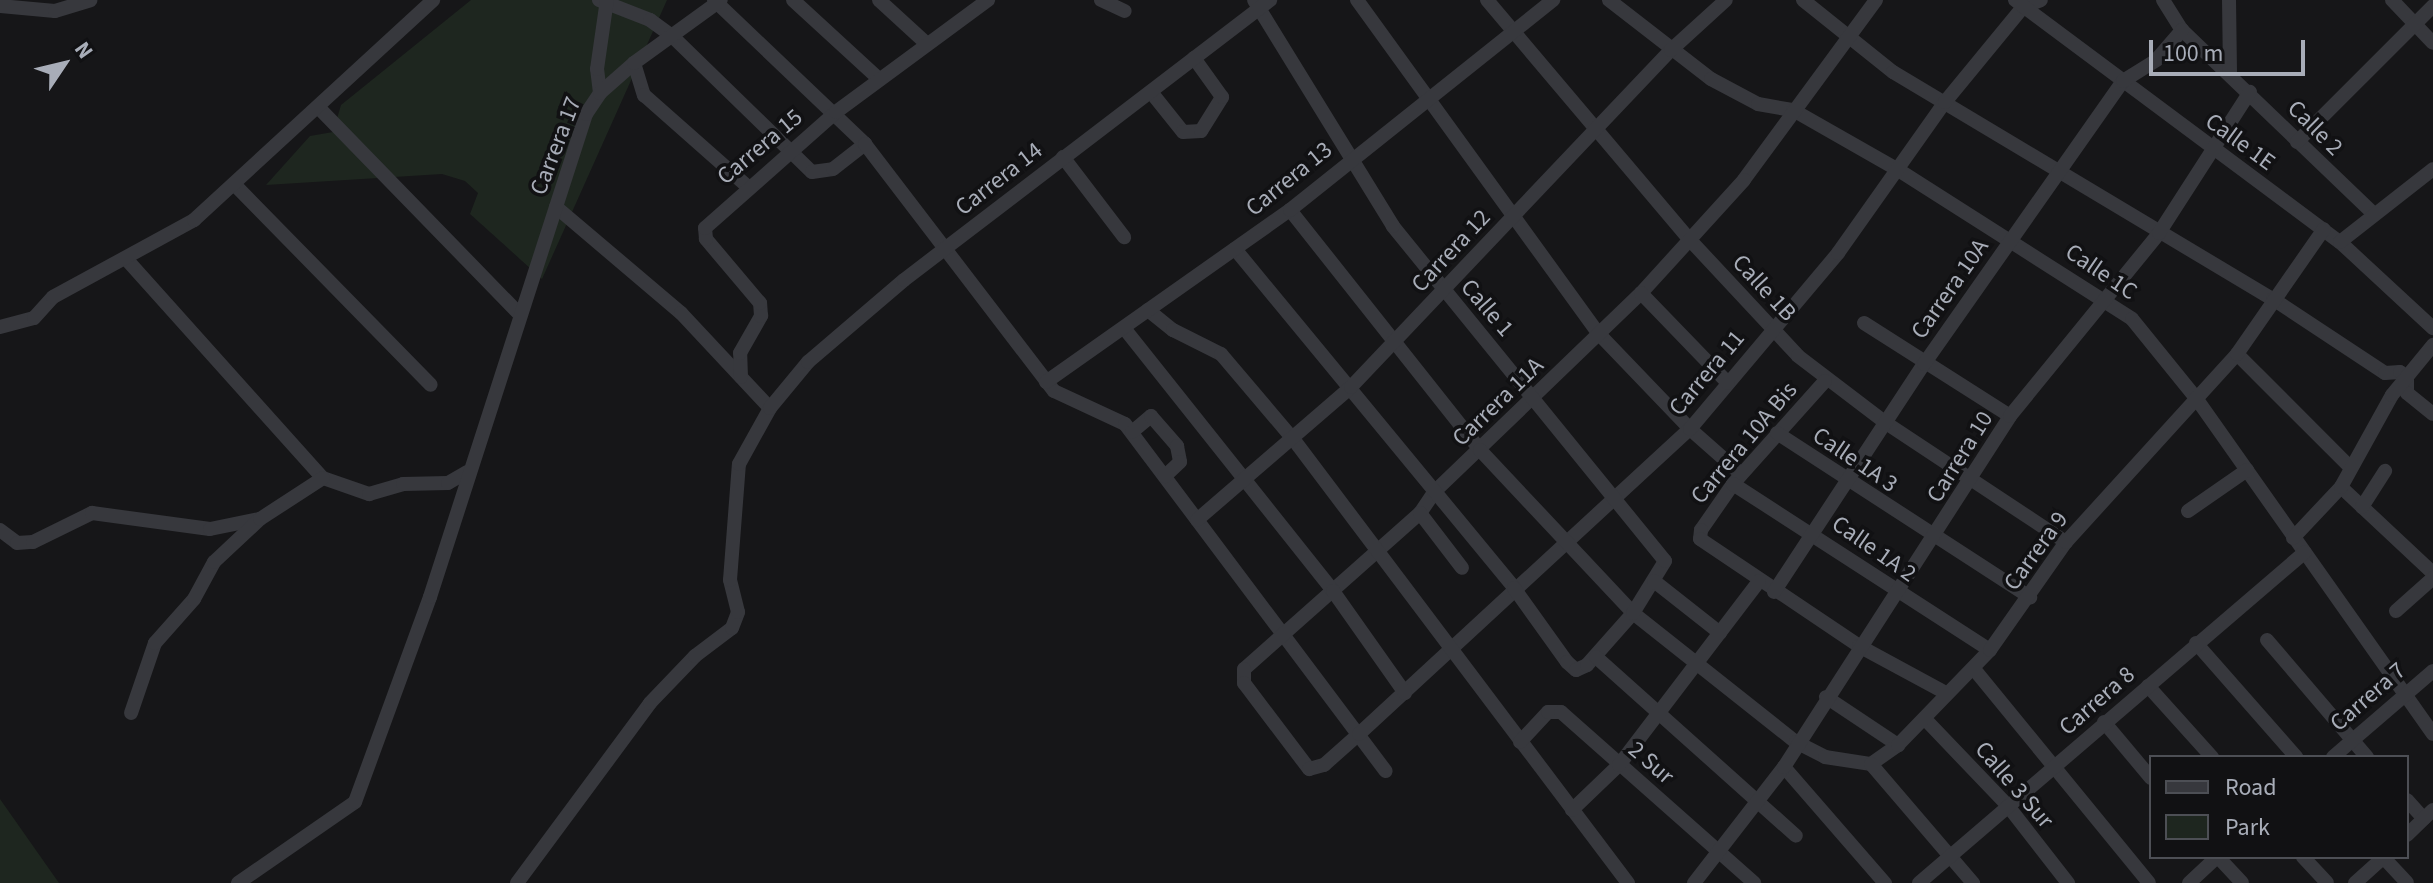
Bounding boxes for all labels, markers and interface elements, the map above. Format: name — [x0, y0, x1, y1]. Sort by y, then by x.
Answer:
north arrow — [24, 24, 104, 104]
scale bar — [2153, 24, 2309, 74]
text: N — [66, 35, 101, 65]
text: 100 m — [2163, 36, 2223, 71]
street label: Carrera 17 — [524, 93, 588, 199]
street label: Calle 2 — [2281, 94, 2349, 162]
street label: Carrera 15 — [711, 103, 809, 191]
street label: Calle 1E — [2199, 107, 2281, 177]
street label: Carrera 14 — [950, 136, 1048, 222]
street label: Carrera 13 — [1240, 136, 1338, 222]
street label: Carrera 12 — [1405, 204, 1497, 298]
street label: Carrera 10A — [1905, 233, 1995, 345]
street label: Calle 1C — [2060, 238, 2142, 306]
street label: Calle 1B — [1726, 249, 1802, 327]
street label: Calle 1 — [1454, 273, 1520, 343]
street label: Carrera 11 — [1663, 324, 1751, 422]
street label: Carrera 11A — [1446, 351, 1550, 453]
street label: Carrera 10A Bis — [1685, 376, 1803, 510]
street label: Carrera 10 — [1921, 406, 1999, 508]
street label: Calle 1A 3 — [1807, 421, 1903, 499]
street label: Carrera 9 — [1998, 506, 2074, 596]
street label: Calle 1A 2 — [1826, 510, 1922, 588]
street label: Carrera 7 — [2324, 656, 2412, 738]
street label: Carrera 8 — [2053, 660, 2141, 742]
street label: 2 Sur — [1622, 735, 1680, 791]
street label: Calle 3 Sur — [1968, 736, 2060, 834]
legend — [2149, 755, 2409, 859]
text: Road — [2225, 770, 2277, 805]
text: Park — [2225, 810, 2270, 845]

